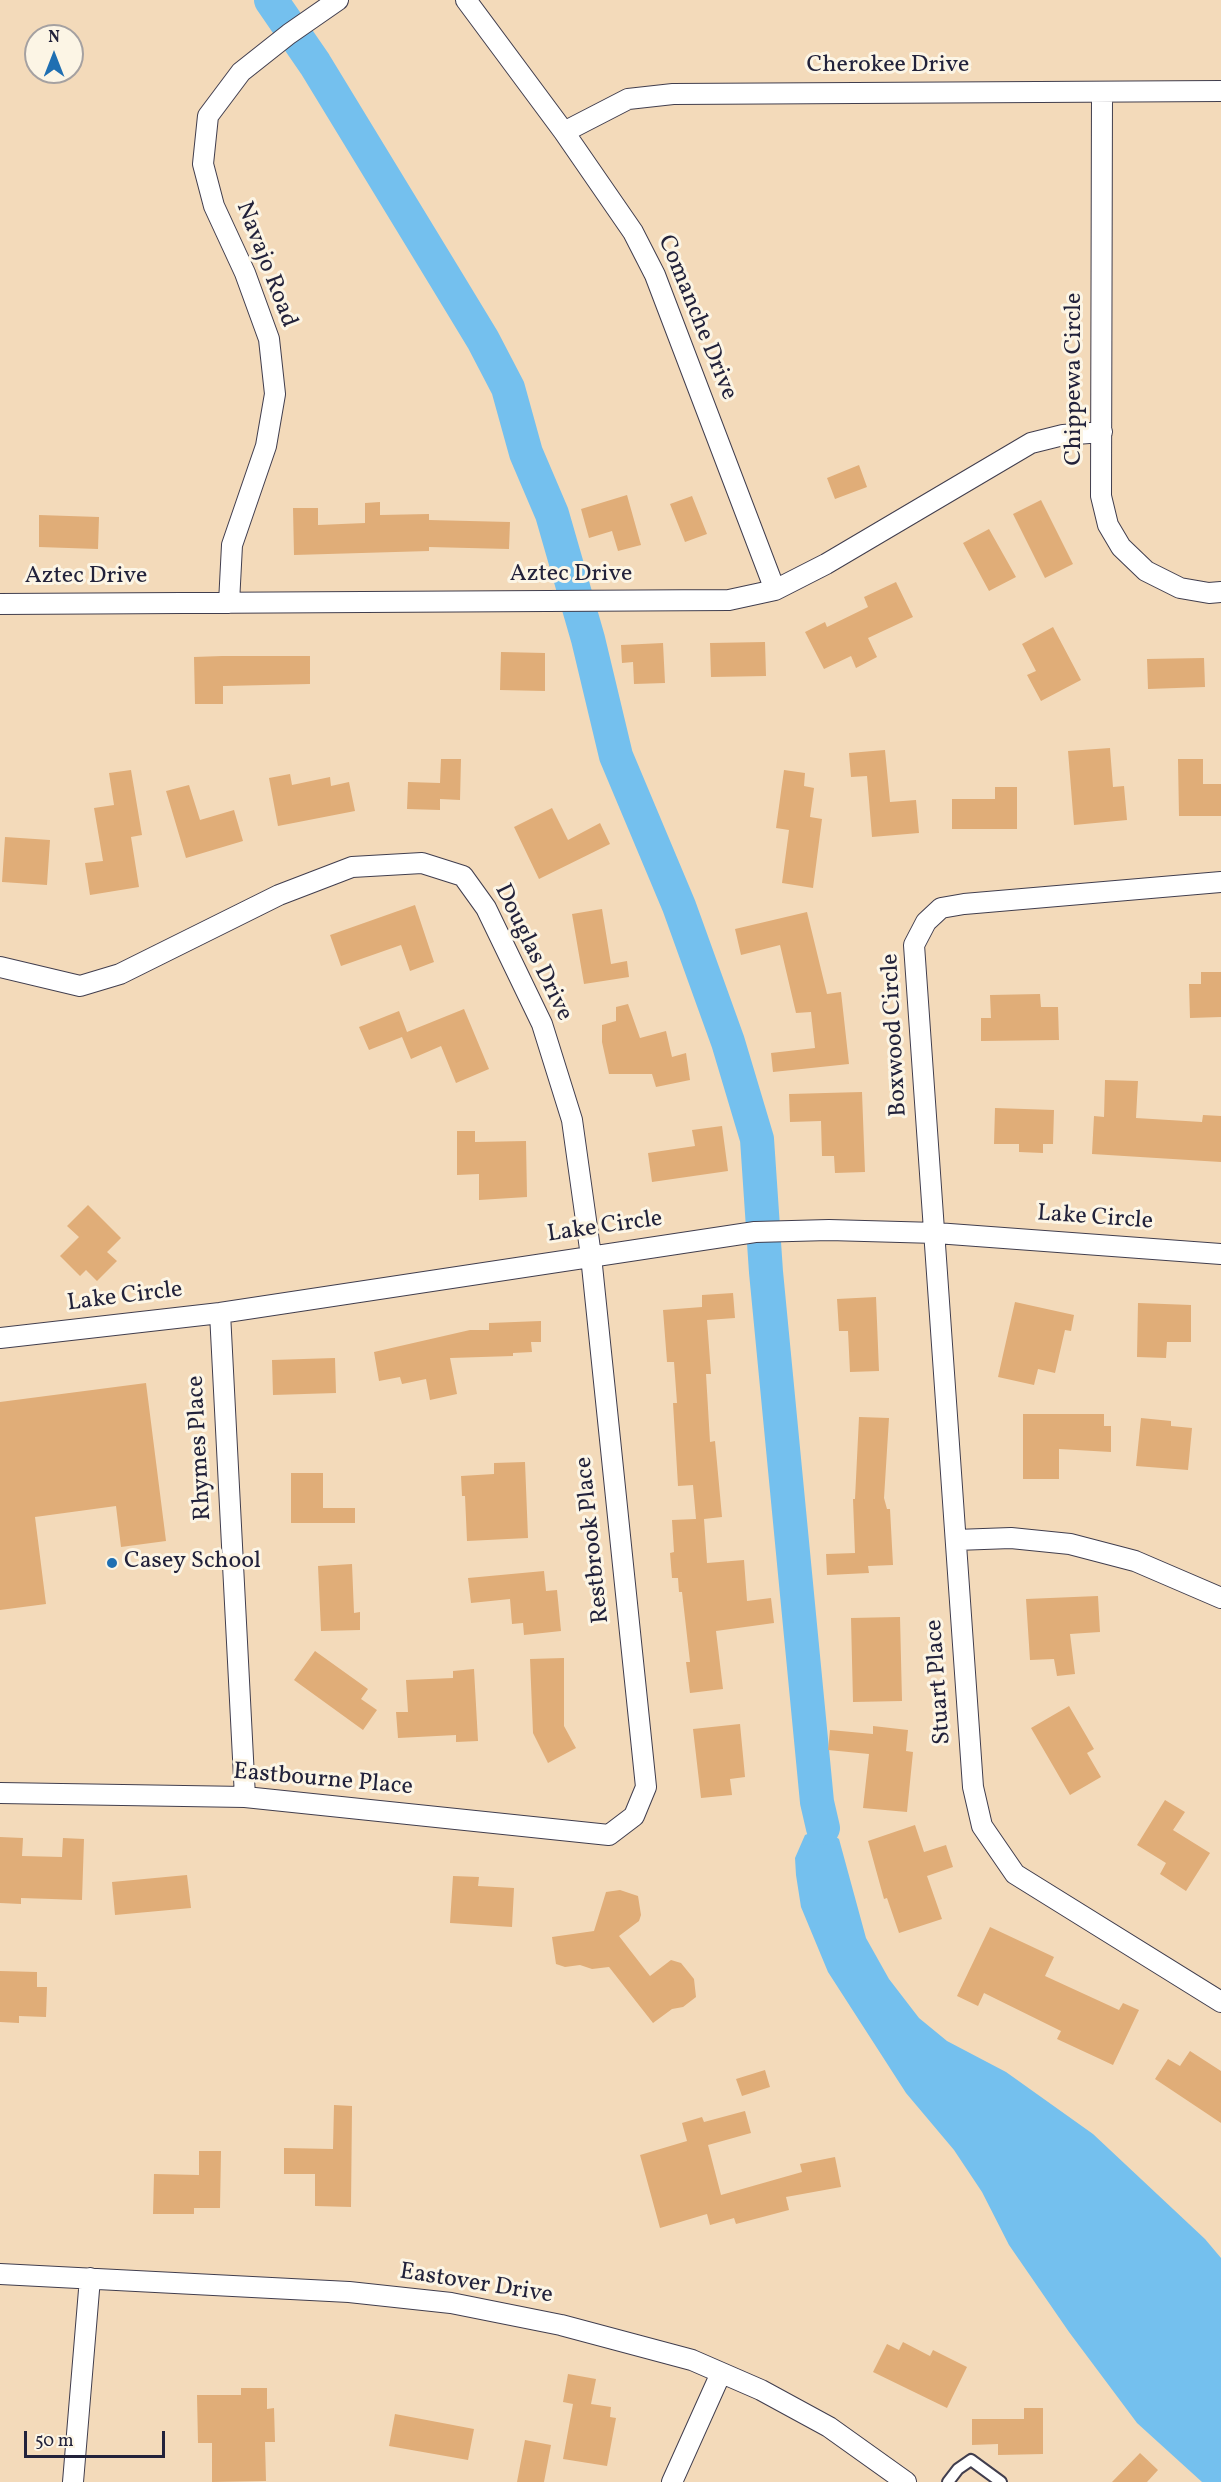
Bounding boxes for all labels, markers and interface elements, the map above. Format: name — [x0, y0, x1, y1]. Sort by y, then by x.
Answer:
north arrow — [24, 24, 84, 84]
text: N — [48, 27, 60, 49]
street label: Cherokee Drive — [807, 53, 969, 81]
street label: Navajo Road — [228, 198, 302, 332]
street label: Comanche Drive — [650, 231, 742, 405]
street label: Chippewa Circle — [1062, 293, 1090, 465]
street label: Aztec Drive — [510, 562, 632, 590]
street label: Aztec Drive — [25, 564, 147, 592]
street label: Douglas Drive — [486, 880, 578, 1026]
street label: Boxwood Circle — [877, 953, 915, 1117]
street label: Lake Circle — [1036, 1201, 1154, 1237]
street label: Lake Circle — [546, 1206, 664, 1250]
street label: Lake Circle — [66, 1277, 184, 1319]
street label: Rhymes Place — [183, 1375, 219, 1521]
street label: Restbrook Place — [571, 1455, 617, 1625]
place label: Casey School — [124, 1549, 261, 1577]
marker: Casey School — [105, 1556, 119, 1570]
street label: Stuart Place — [921, 1618, 959, 1746]
street label: Eastbourne Place — [232, 1759, 414, 1803]
street label: Eastover Drive — [397, 2259, 555, 2311]
scale bar — [27, 2419, 168, 2457]
text: 50 m — [35, 2429, 74, 2454]

